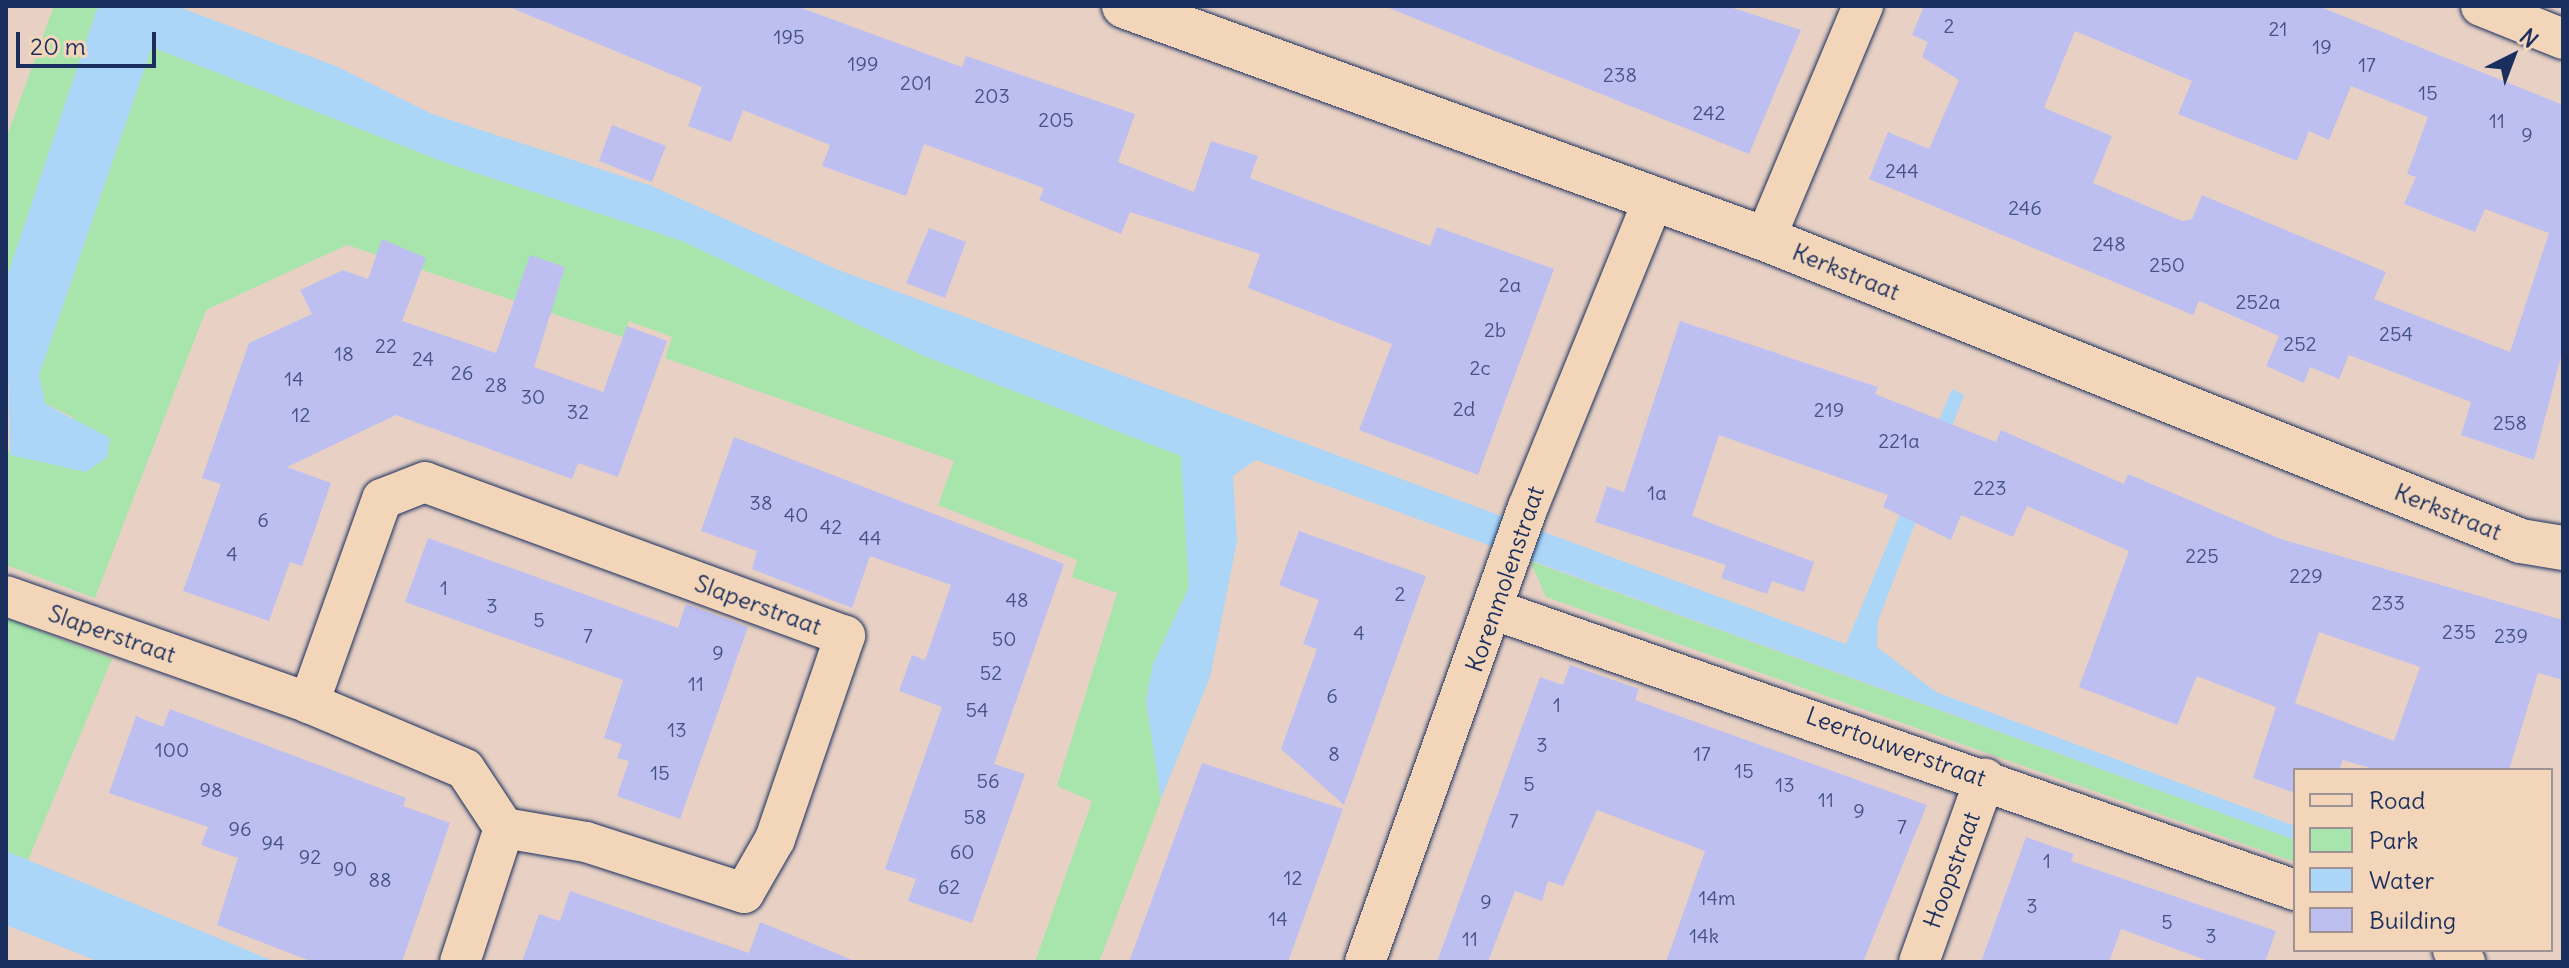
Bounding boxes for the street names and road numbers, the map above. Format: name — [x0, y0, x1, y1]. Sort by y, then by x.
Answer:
street label: Kerkstraat — [1788, 237, 1904, 307]
street label: Kerkstraat — [2390, 477, 2506, 547]
street label: Korenmolenstraat — [1460, 482, 1550, 676]
street label: Slaperstraat — [691, 569, 825, 641]
street label: Slaperstraat — [45, 599, 179, 669]
street label: Leertouwerstraat — [1802, 701, 1990, 793]
street label: Hoopstraat — [1918, 808, 1986, 932]

